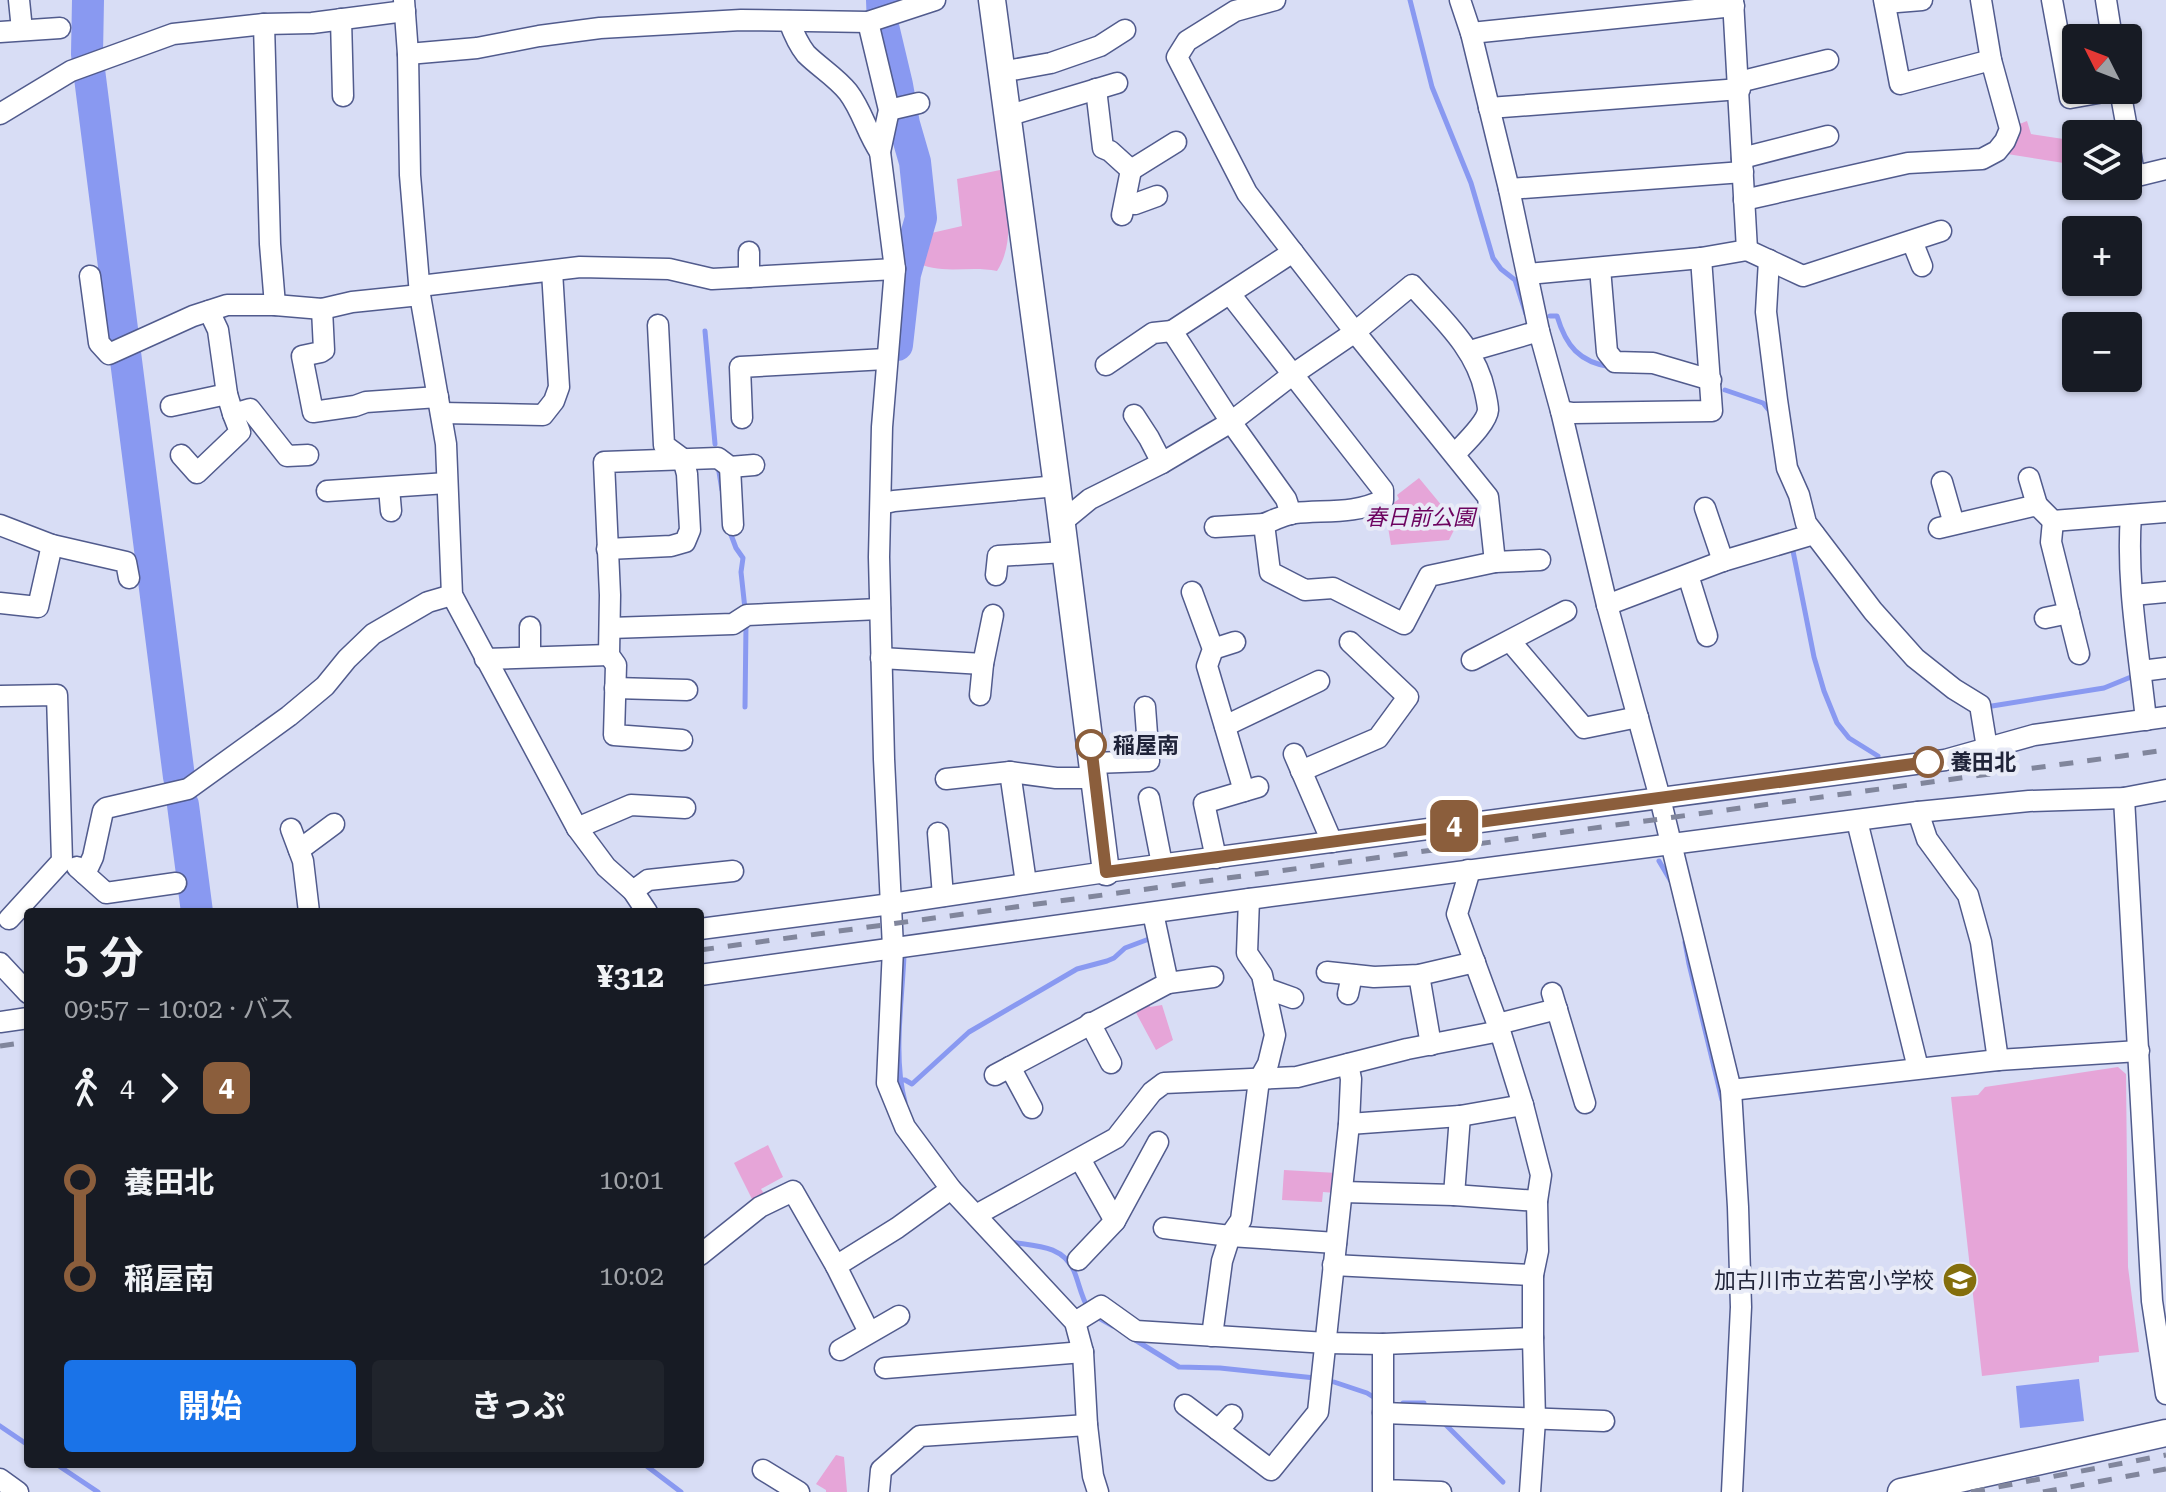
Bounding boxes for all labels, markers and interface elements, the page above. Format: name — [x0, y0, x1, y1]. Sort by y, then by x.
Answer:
north arrow — [2062, 24, 2142, 104]
map controls — [2062, 24, 2142, 392]
button: layers — [2062, 120, 2142, 200]
button: + — [2062, 216, 2142, 296]
button: − — [2062, 312, 2142, 392]
park label: 春日前公園 — [1365, 505, 1478, 530]
marker: 稲屋南 — [1076, 730, 1106, 760]
place label: 稲屋南 — [1113, 733, 1179, 758]
marker: 養田北 — [1913, 747, 1943, 777]
place label: 養田北 — [1950, 750, 2016, 775]
line badge: 4 — [1428, 800, 1480, 852]
text: 4 — [1446, 809, 1462, 842]
text: 5 分 — [64, 932, 144, 984]
text: ¥312 — [597, 959, 664, 994]
text: 09:57 – 10:02 · バス — [64, 994, 294, 1024]
icon: walk — [64, 1066, 108, 1110]
icon: forward — [147, 1066, 191, 1110]
text: 4 — [219, 1071, 234, 1104]
text: 4 — [120, 1073, 135, 1103]
text: 養田北 — [124, 1165, 214, 1200]
text: 10:01 — [599, 1165, 664, 1195]
text: 稲屋南 — [124, 1261, 214, 1296]
text: 10:02 — [599, 1261, 664, 1291]
school or university icon: 加古川市立若宮小学校 — [1941, 1261, 1979, 1299]
place label: 加古川市立若宮小学校 — [1714, 1268, 1934, 1293]
button: 開始 — [64, 1360, 356, 1452]
button: きっぷ — [372, 1360, 664, 1452]

